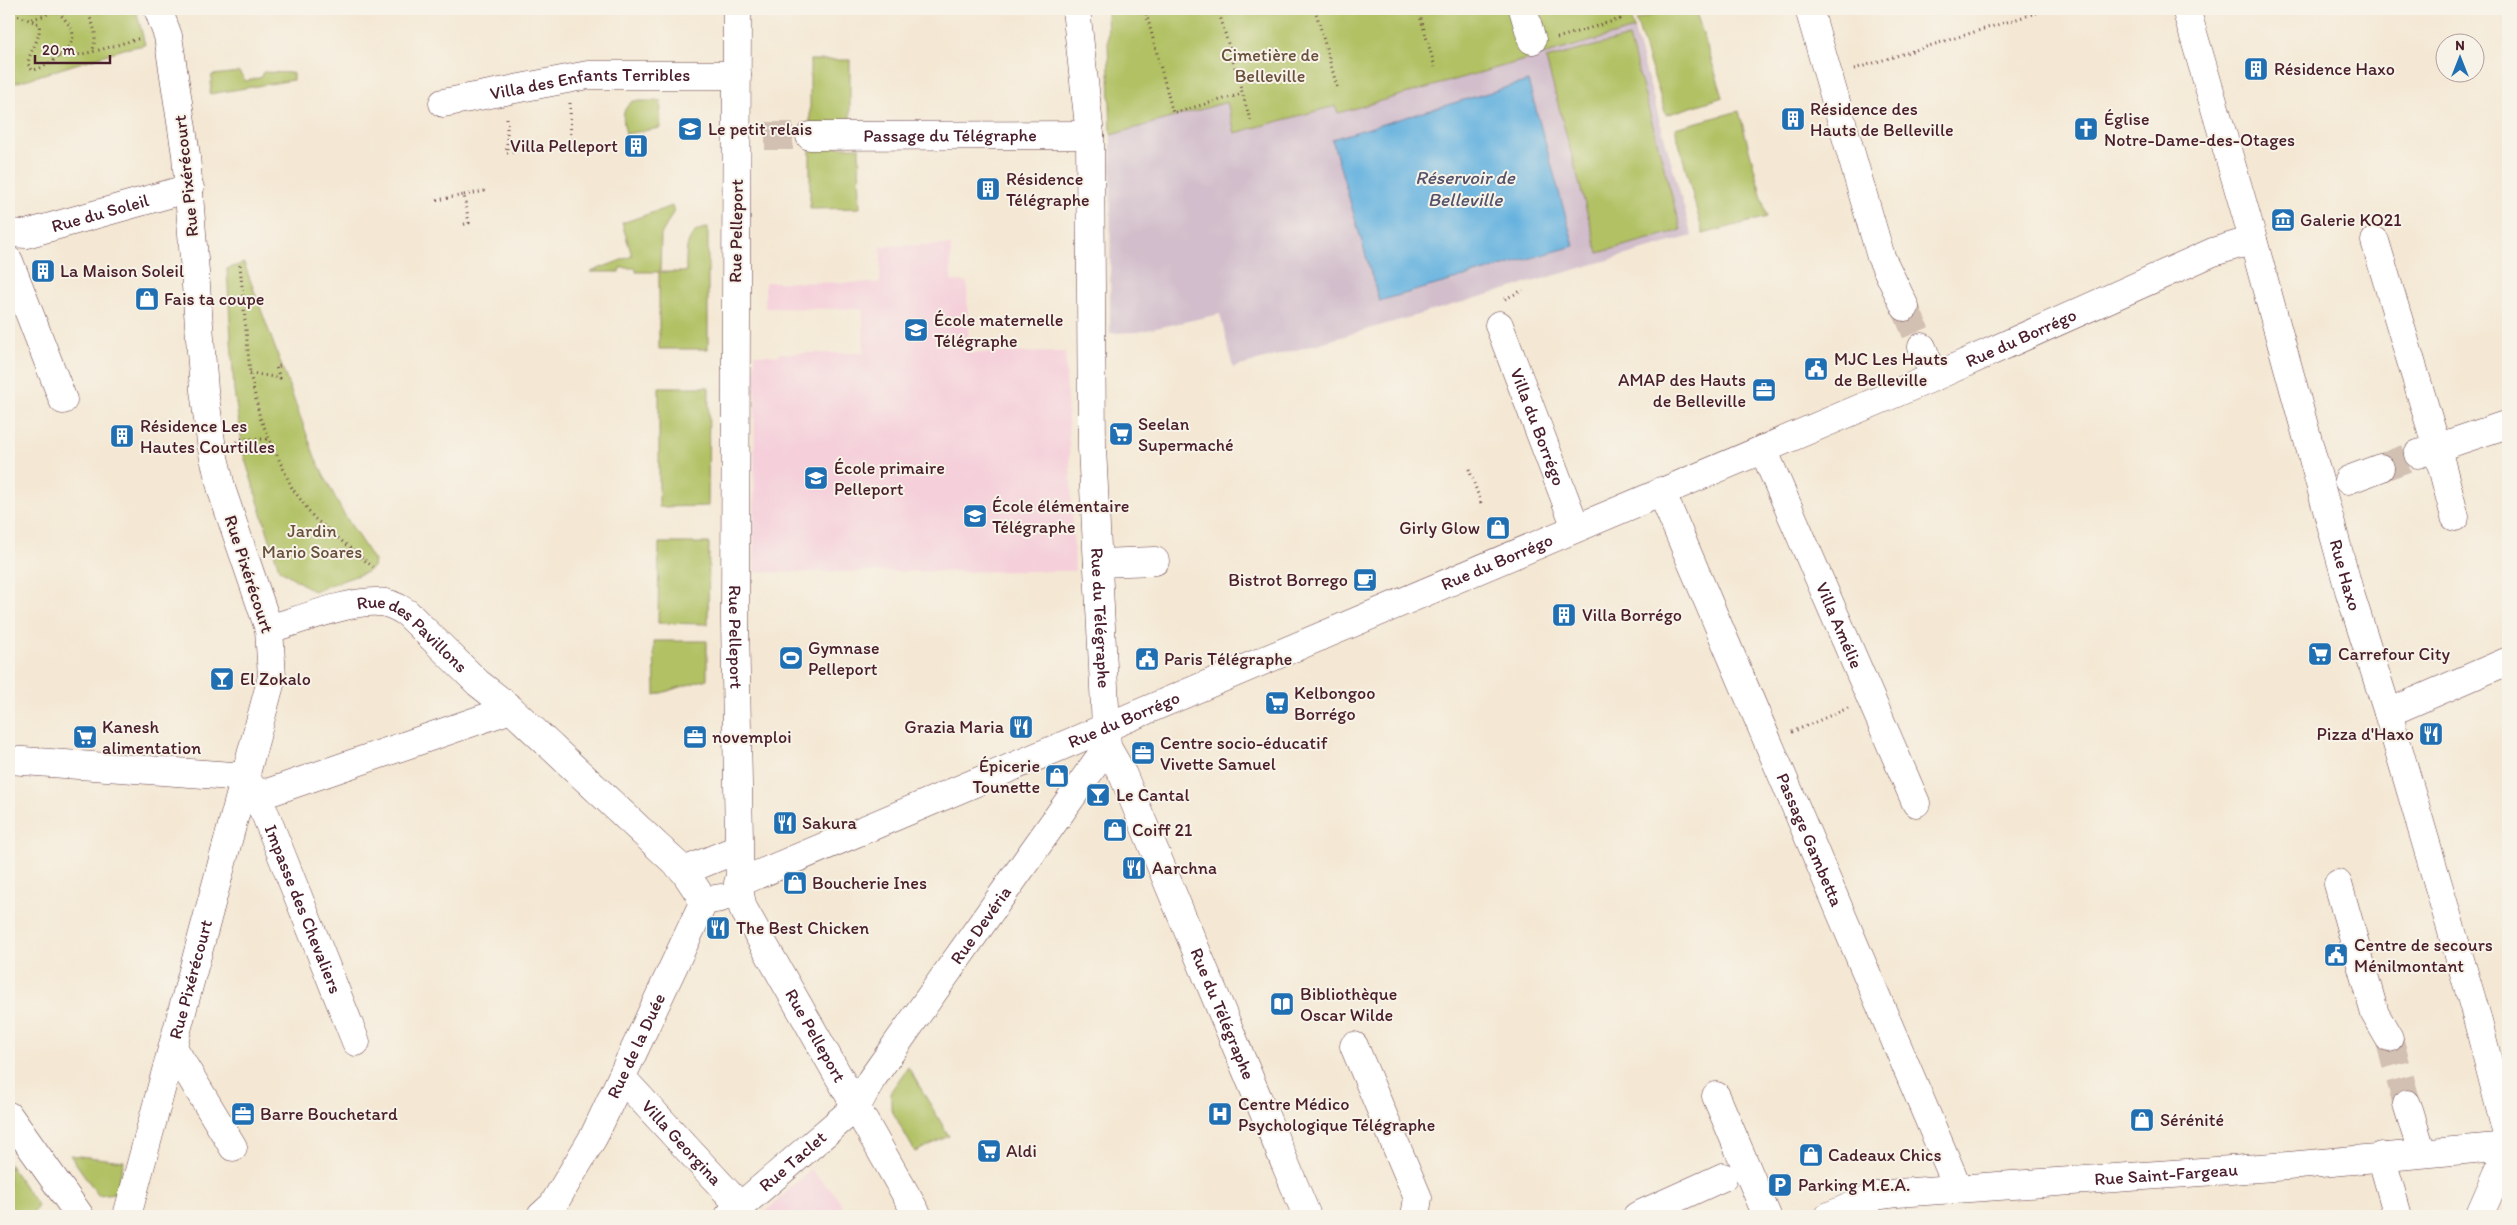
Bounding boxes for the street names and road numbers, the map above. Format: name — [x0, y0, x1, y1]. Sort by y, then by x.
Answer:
street label: Villa des Enfants Terribles — [488, 64, 690, 105]
street label: Rue Pixérécourt — [169, 114, 203, 238]
street label: Passage du Télégraphe — [863, 124, 1037, 147]
street label: Rue Pelleport — [724, 179, 748, 283]
street label: Rue du Soleil — [49, 189, 151, 237]
street label: Rue du Borrégo — [1962, 304, 2080, 372]
street label: Villa du Borrégo — [1505, 365, 1570, 489]
street label: Rue Pixérécourt — [220, 512, 278, 636]
street label: Rue du Borrégo — [1438, 529, 1556, 595]
street label: Rue Haxo — [2325, 537, 2366, 614]
street label: Rue du Télégraphe — [1086, 547, 1115, 689]
street label: Villa Amélie — [1811, 579, 1868, 672]
street label: Rue Pelleport — [724, 585, 747, 689]
street label: Rue des Pavillons — [355, 591, 472, 677]
street label: Rue du Borrégo — [1065, 686, 1183, 753]
street label: Passage Gambetta — [1771, 770, 1848, 910]
street label: Impasse des Chevaliers — [260, 821, 347, 997]
street label: Rue Devéria — [945, 882, 1016, 969]
street label: Rue Pixérécourt — [164, 917, 217, 1041]
street label: Rue du Télégraphe — [1185, 944, 1260, 1083]
street label: Rue Pelleport — [780, 985, 851, 1086]
street label: Rue de la Duée — [602, 990, 670, 1102]
street label: Villa Georgina — [637, 1095, 727, 1191]
street label: Rue Taclet — [754, 1126, 831, 1196]
street label: Rue Saint-Fargeau — [2093, 1158, 2239, 1190]

